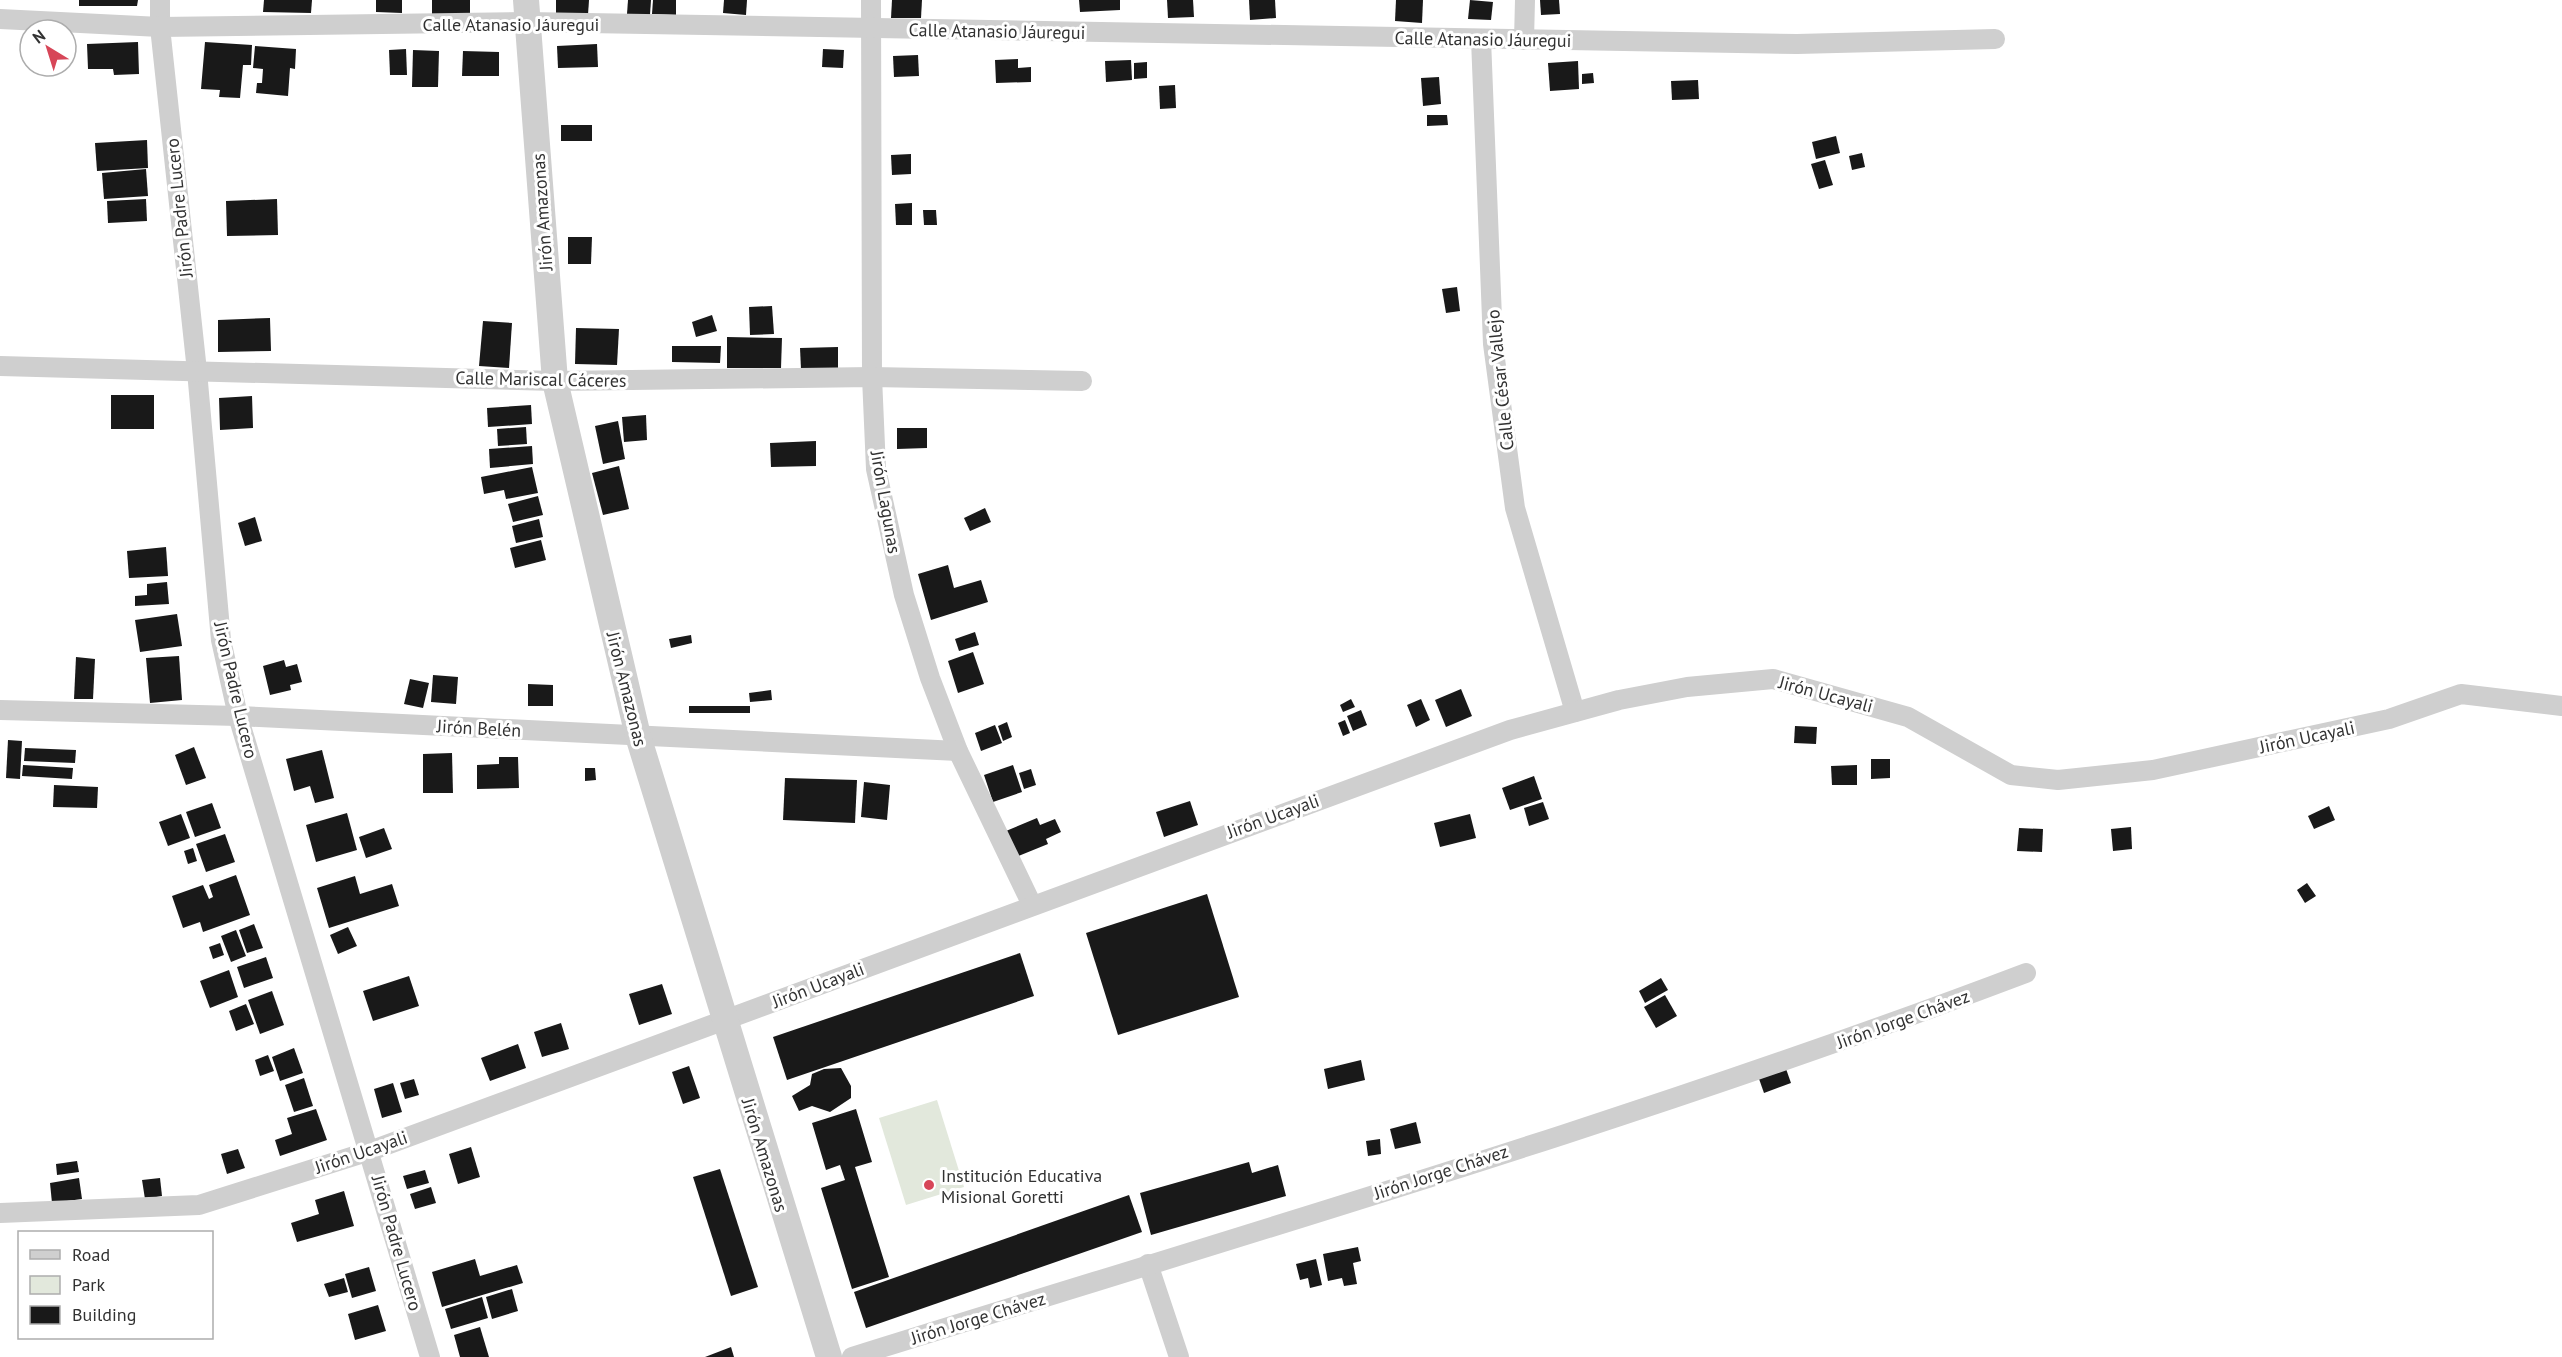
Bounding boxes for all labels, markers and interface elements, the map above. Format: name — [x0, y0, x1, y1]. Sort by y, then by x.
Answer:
street label: Calle Atanasio Jáuregui — [423, 13, 599, 36]
north arrow — [18, 18, 78, 78]
street label: Calle Atanasio Jáuregui — [908, 18, 1086, 44]
text: N — [28, 25, 49, 47]
street label: Calle Atanasio Jáuregui — [1394, 26, 1572, 52]
street label: Jirón Padre Lucero — [160, 137, 198, 280]
street label: Jirón Amazonas — [526, 152, 558, 273]
street label: Calle César Vallejo — [1481, 308, 1519, 452]
street label: Calle Mariscal Cáceres — [455, 366, 627, 392]
street label: Jirón Lagunas — [865, 448, 906, 555]
street label: Jirón Padre Lucero — [209, 618, 263, 761]
street label: Jirón Amazonas — [601, 628, 652, 749]
street label: Jirón Ucayali — [1775, 670, 1876, 718]
street label: Jirón Belén — [435, 714, 522, 742]
street label: Jirón Ucayali — [2256, 716, 2357, 759]
street label: Jirón Ucayali — [1223, 789, 1322, 844]
street label: Jirón Ucayali — [768, 957, 867, 1013]
street label: Jirón Jorge Chávez — [1833, 984, 1973, 1054]
street label: Jirón Amazonas — [736, 1094, 793, 1215]
street label: Jirón Ucayali — [311, 1125, 410, 1179]
street label: Jirón Jorge Chávez — [1370, 1139, 1511, 1205]
place label: Institución Educativa Misional Goretti — [941, 1164, 1102, 1208]
street label: Jirón Padre Lucero — [366, 1172, 427, 1313]
marker: Institución Educativa Misional Goretti — [922, 1178, 936, 1192]
legend — [18, 1231, 213, 1339]
text: Road — [72, 1243, 110, 1266]
text: Park — [72, 1273, 105, 1296]
street label: Jirón Jorge Chávez — [907, 1287, 1048, 1350]
text: Building — [72, 1303, 136, 1326]

